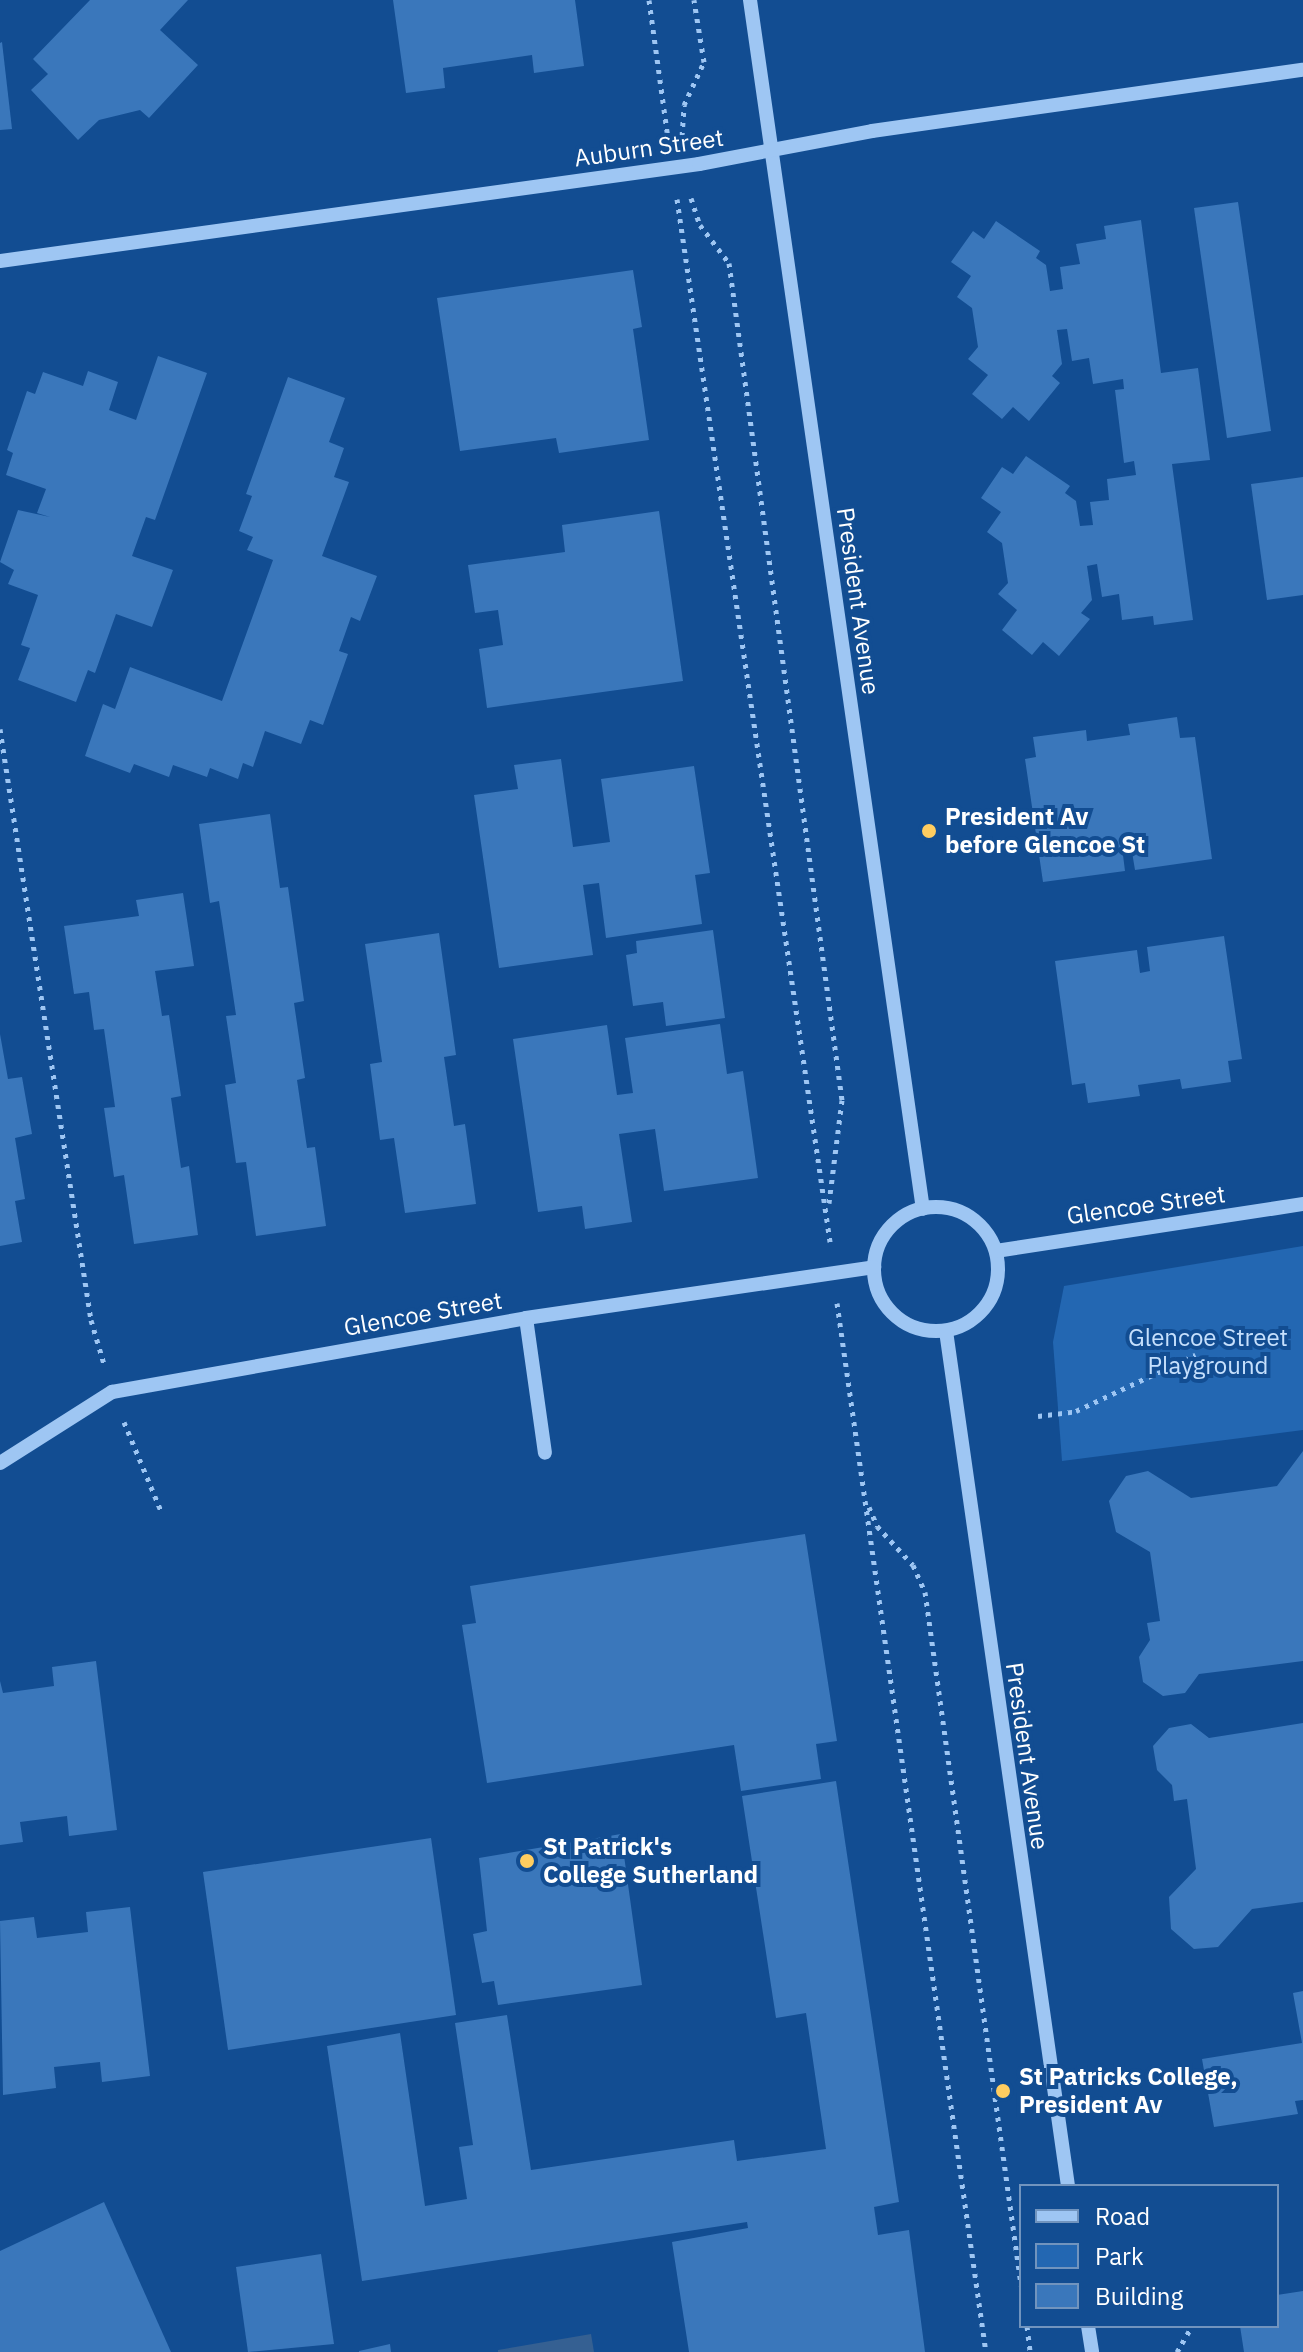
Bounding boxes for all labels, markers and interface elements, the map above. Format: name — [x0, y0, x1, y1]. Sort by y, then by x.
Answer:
street label: Auburn Street — [572, 123, 726, 173]
street label: President Avenue — [831, 506, 885, 696]
place label: President Av before Glencoe St — [945, 803, 1145, 859]
marker: President Av before Glencoe St — [920, 822, 938, 840]
street label: Glencoe Street — [1065, 1180, 1227, 1230]
street label: Glencoe Street — [342, 1286, 504, 1342]
park label: Glencoe Street Playground — [1128, 1324, 1288, 1380]
street label: President Avenue — [1000, 1661, 1054, 1851]
place label: St Patrick's College Sutherland — [543, 1833, 758, 1889]
marker: St Patrick's College Sutherland — [518, 1852, 536, 1870]
place label: St Patricks College, President Av — [1019, 2063, 1238, 2119]
marker: St Patricks College, President Av — [994, 2082, 1012, 2100]
legend — [1019, 2184, 1279, 2328]
text: Road — [1095, 2200, 1150, 2232]
text: Park — [1095, 2240, 1144, 2272]
text: Building — [1095, 2280, 1183, 2312]

